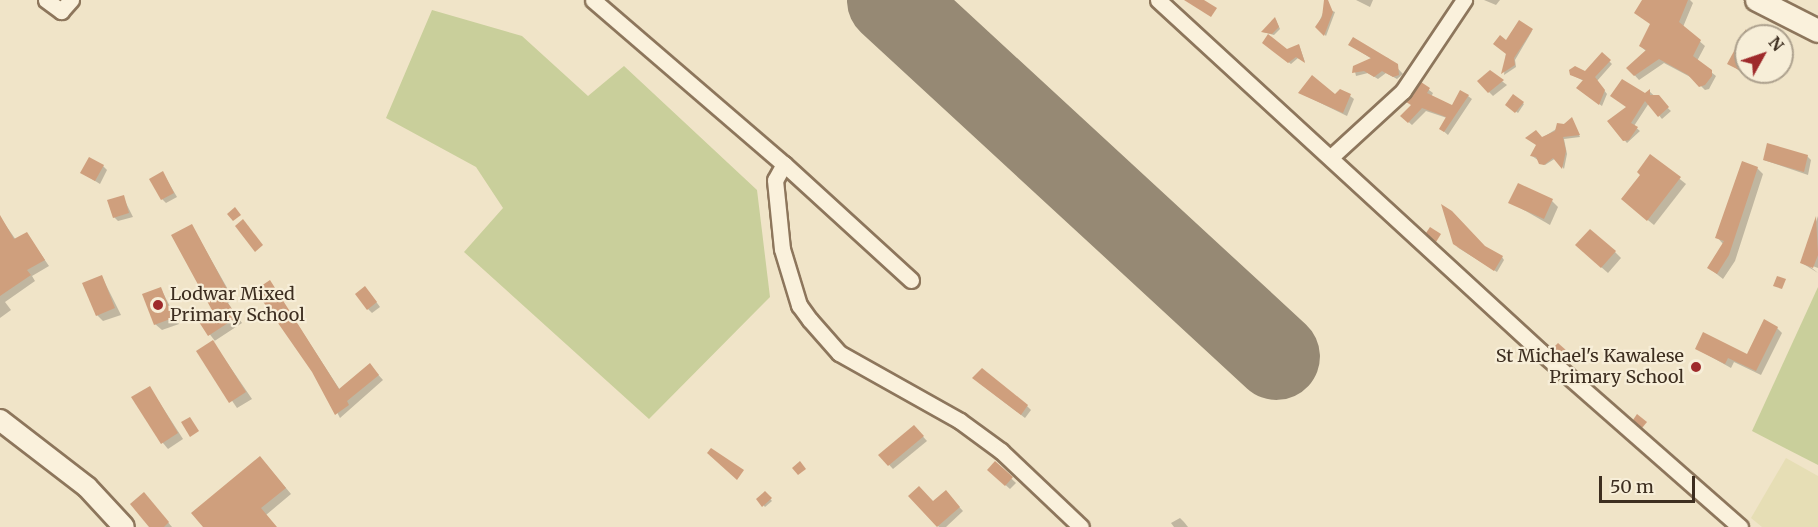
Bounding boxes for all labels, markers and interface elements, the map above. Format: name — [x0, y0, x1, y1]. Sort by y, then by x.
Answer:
north arrow — [1734, 24, 1794, 84]
text: N — [1765, 32, 1788, 55]
place label: Lodwar Mixed Primary School — [170, 284, 305, 326]
marker: Lodwar Mixed Primary School — [151, 298, 165, 312]
place label: St Michael's Kawalese Primary School — [1496, 346, 1684, 388]
marker: St Michael's Kawalese Primary School — [1689, 360, 1703, 374]
scale bar — [1602, 464, 1698, 502]
text: 50 m — [1610, 475, 1654, 498]

